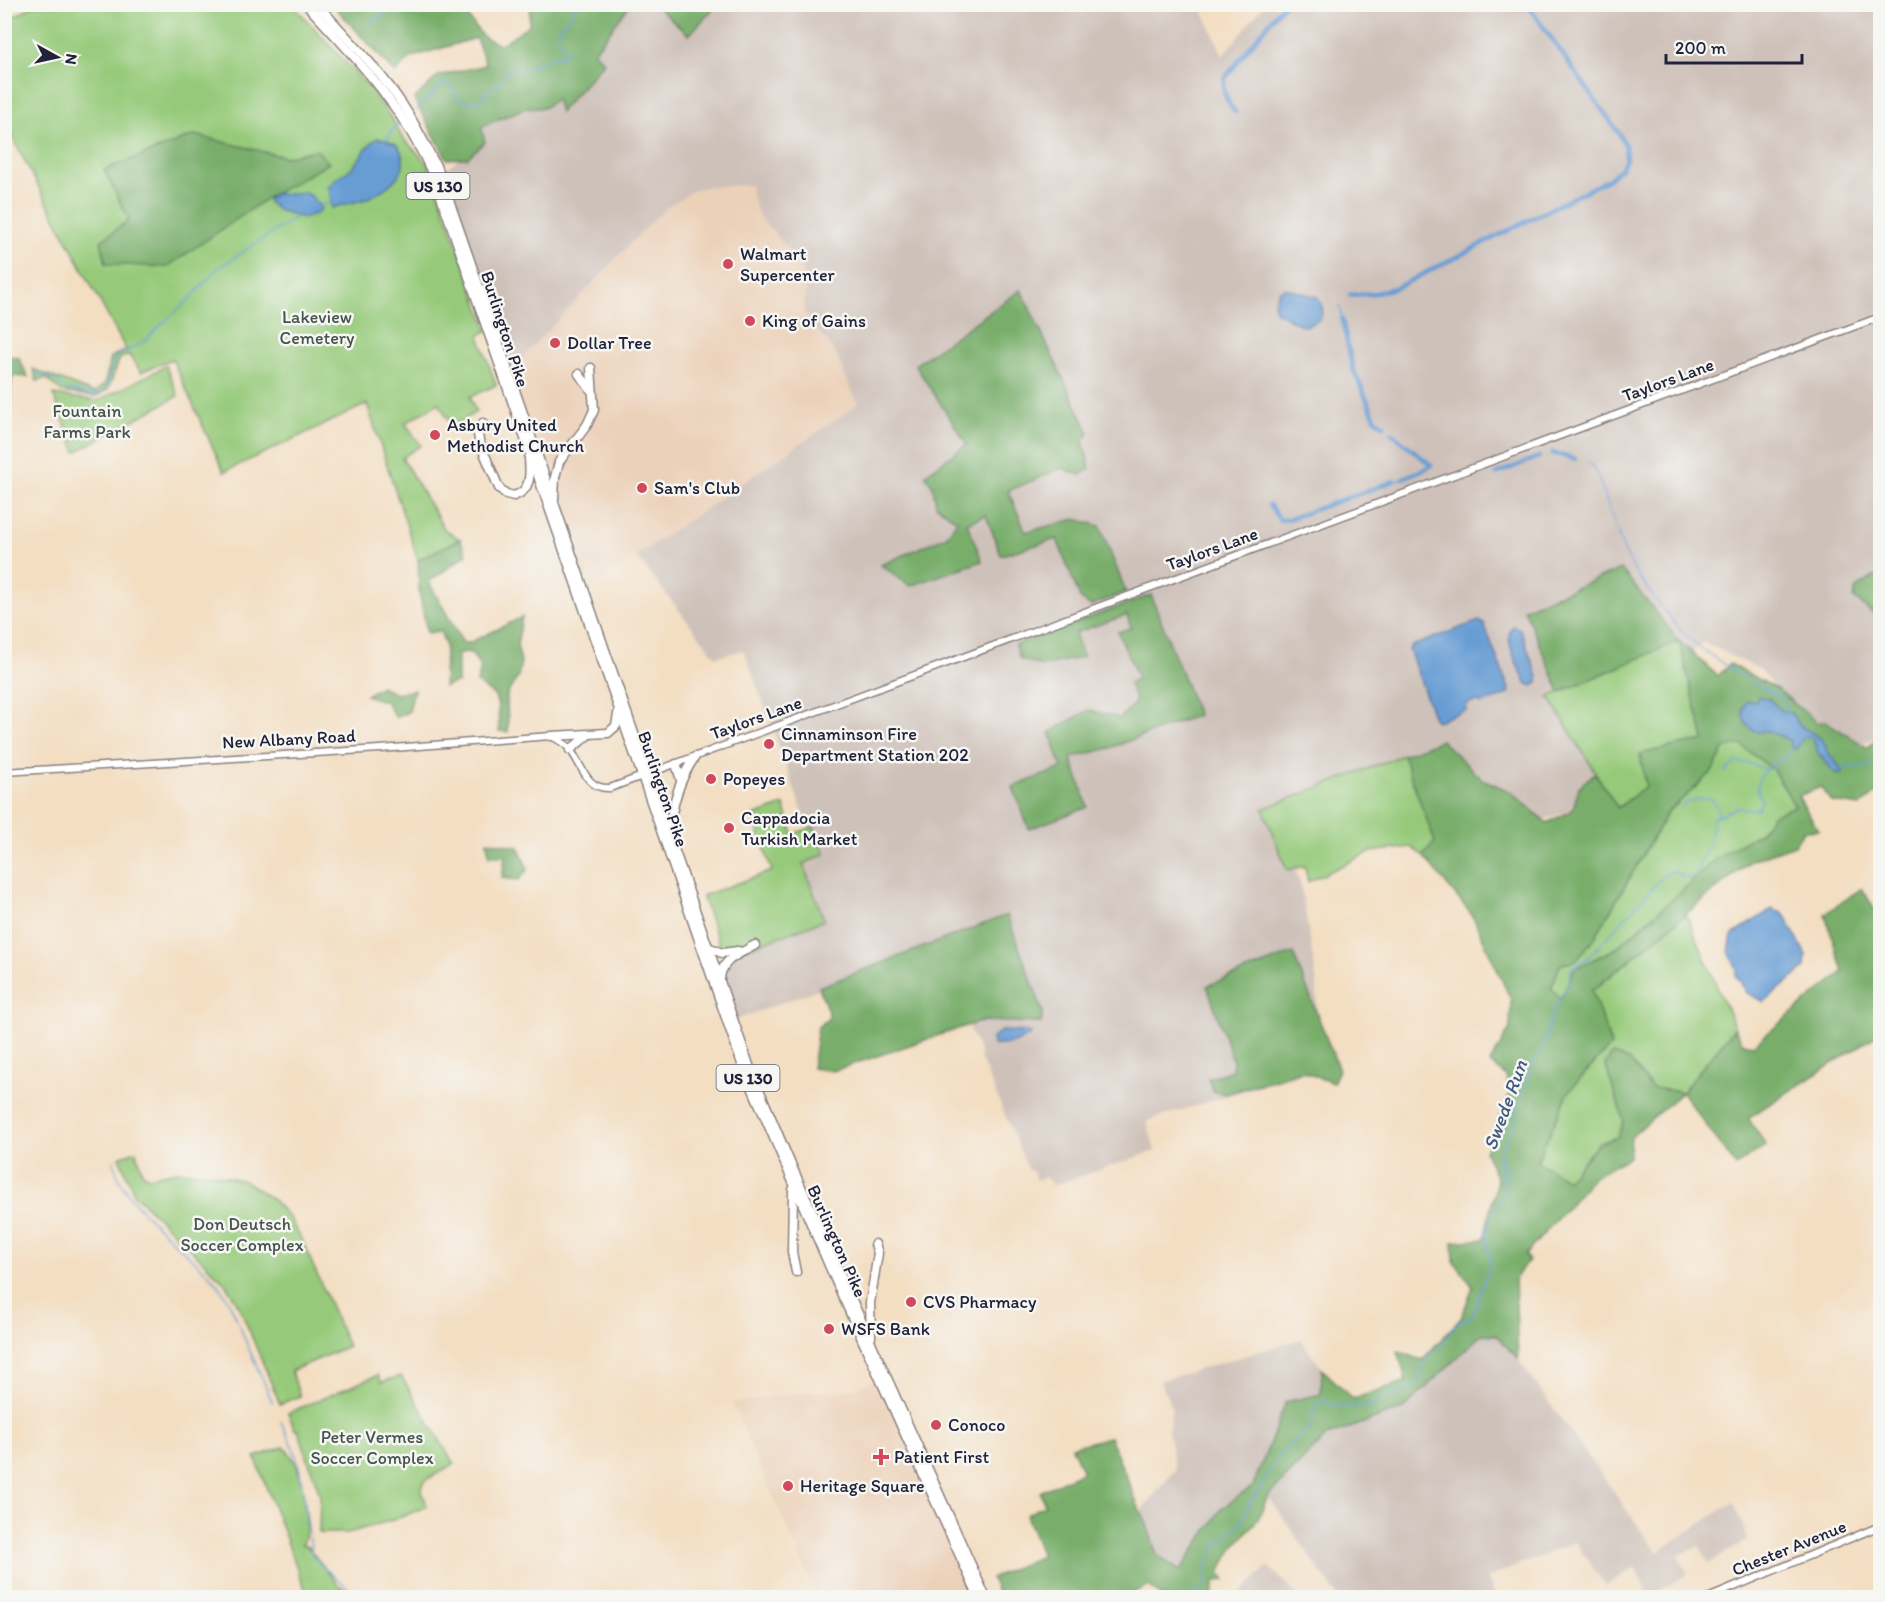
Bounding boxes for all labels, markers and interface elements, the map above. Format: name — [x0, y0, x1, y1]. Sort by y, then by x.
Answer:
north arrow — [27, 27, 87, 87]
scale bar — [1666, 27, 1802, 65]
text: 200 m — [1675, 37, 1726, 59]
text: N — [61, 52, 82, 66]
road number: US 130 — [406, 173, 470, 199]
place label: Walmart Supercenter — [740, 243, 836, 286]
marker: Walmart Supercenter — [721, 257, 735, 271]
street label: Burlington Pike — [476, 268, 534, 390]
park label: Lakeview Cemetery — [280, 306, 355, 349]
place label: King of Gains — [762, 310, 866, 332]
marker: King of Gains — [743, 314, 757, 328]
place label: Dollar Tree — [567, 332, 652, 354]
marker: Dollar Tree — [548, 336, 562, 350]
street label: Taylors Lane — [1619, 353, 1717, 407]
park label: Fountain Farms Park — [43, 400, 131, 443]
place label: Asbury United Methodist Church — [447, 414, 584, 457]
marker: Asbury United Methodist Church — [428, 428, 442, 442]
place label: Sam's Club — [654, 477, 740, 499]
marker: Sam's Club — [635, 481, 649, 495]
street label: Taylors Lane — [1163, 522, 1261, 576]
street label: Taylors Lane — [707, 691, 805, 745]
place label: Cinnaminson Fire Department Station 202 — [781, 723, 969, 766]
street label: New Albany Road — [222, 725, 357, 753]
street label: Burlington Pike — [633, 728, 693, 850]
marker: Cinnaminson Fire Department Station 202 — [762, 737, 776, 751]
place label: Popeyes — [723, 768, 785, 790]
marker: Popeyes — [704, 772, 718, 786]
place label: Cappadocia Turkish Market — [741, 807, 858, 850]
marker: Cappadocia Turkish Market — [722, 821, 736, 835]
water label: Swede Run — [1478, 1056, 1533, 1153]
road number: US 130 — [716, 1065, 780, 1091]
street label: Burlington Pike — [802, 1181, 872, 1301]
park label: Don Deutsch Soccer Complex — [180, 1213, 304, 1256]
place label: CVS Pharmacy — [923, 1291, 1037, 1313]
marker: CVS Pharmacy — [904, 1295, 918, 1309]
place label: WSFS Bank — [841, 1318, 930, 1340]
marker: WSFS Bank — [822, 1322, 836, 1336]
place label: Conoco — [948, 1414, 1005, 1436]
marker: Conoco — [929, 1418, 943, 1432]
park label: Peter Vermes Soccer Complex — [310, 1426, 434, 1469]
place label: Patient First — [894, 1446, 989, 1468]
marker: Patient First — [872, 1448, 890, 1466]
place label: Heritage Square — [800, 1475, 925, 1497]
marker: Heritage Square — [781, 1479, 795, 1493]
street label: Chester Avenue — [1729, 1515, 1849, 1581]

